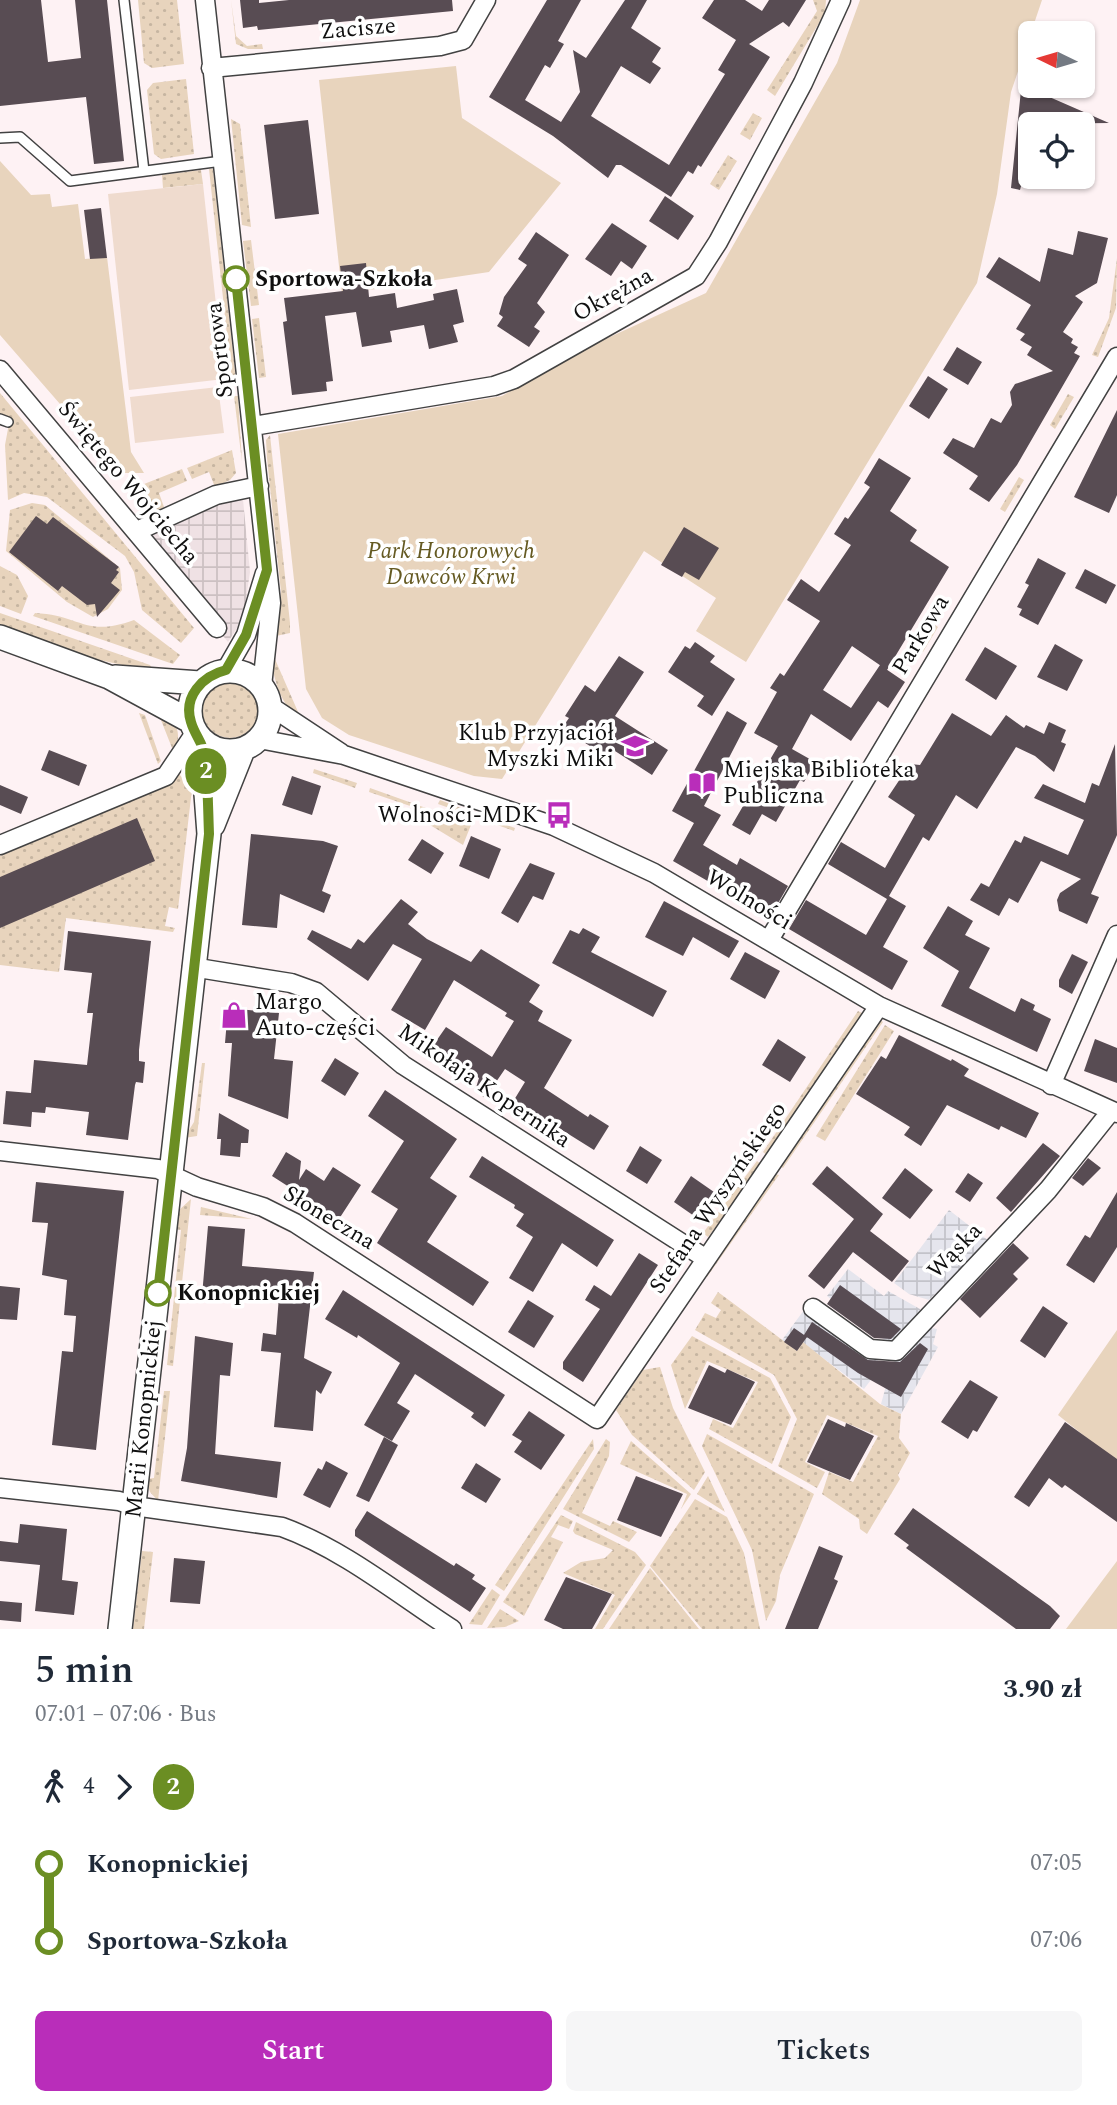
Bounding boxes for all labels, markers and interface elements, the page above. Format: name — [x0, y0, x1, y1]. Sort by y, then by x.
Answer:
street label: Zacisze — [319, 8, 397, 50]
north arrow — [1018, 21, 1096, 98]
map controls — [1018, 21, 1095, 189]
button: locate — [1018, 112, 1095, 189]
street label: Okrężna — [566, 259, 660, 331]
place label: Sportowa-Szkoła — [255, 262, 433, 297]
marker: Sportowa-Szkoła — [223, 266, 249, 292]
street label: Sportowa — [197, 300, 243, 400]
street label: Świętego Wojciecha — [49, 393, 207, 573]
park label: Park Honorowych Dawców Krwi — [367, 534, 535, 595]
street label: Parkowa — [883, 588, 959, 682]
place label: Klub Przyjaciół Myszki Miki — [458, 716, 614, 777]
school or university icon: Klub Przyjaciół Myszki Miki — [620, 731, 650, 761]
line badge: 2 — [183, 748, 229, 794]
text: 2 — [199, 753, 213, 789]
place label: Miejska Biblioteka Publiczna — [723, 753, 915, 814]
library icon: Miejska Biblioteka Publiczna — [687, 768, 717, 798]
place label: Wolności-MDK — [378, 798, 538, 833]
bus stop icon: Wolności-MDK — [544, 800, 574, 830]
street label: Wolności — [699, 860, 799, 940]
place label: Margo Auto-części — [255, 985, 376, 1046]
shop icon: Margo Auto-części — [219, 1000, 249, 1030]
street label: Mikołaja Kopernika — [390, 1015, 578, 1157]
street label: Stefana Wyszyńskiego — [640, 1095, 796, 1301]
street label: Słoneczna — [276, 1177, 382, 1259]
street label: Wąska — [919, 1215, 991, 1287]
place label: Konopnickiej — [177, 1276, 320, 1311]
marker: Konopnickiej — [145, 1280, 171, 1306]
street label: Marii Konopnickiej — [116, 1318, 172, 1520]
text: 5 min — [35, 1642, 134, 1700]
text: 3.90 zł — [1003, 1669, 1082, 1709]
text: 07:01 – 07:06 · Bus — [35, 1697, 217, 1732]
icon: walk — [35, 1768, 73, 1806]
icon: forward — [105, 1768, 143, 1806]
text: 4 — [83, 1769, 95, 1804]
text: 2 — [167, 1769, 180, 1805]
text: Konopnickiej — [87, 1844, 249, 1884]
text: 07:05 — [1030, 1846, 1082, 1881]
text: Sportowa-Szkoła — [87, 1921, 288, 1961]
text: 07:06 — [1030, 1923, 1082, 1958]
button: Start — [35, 2011, 552, 2091]
button: Tickets — [566, 2011, 1082, 2091]

